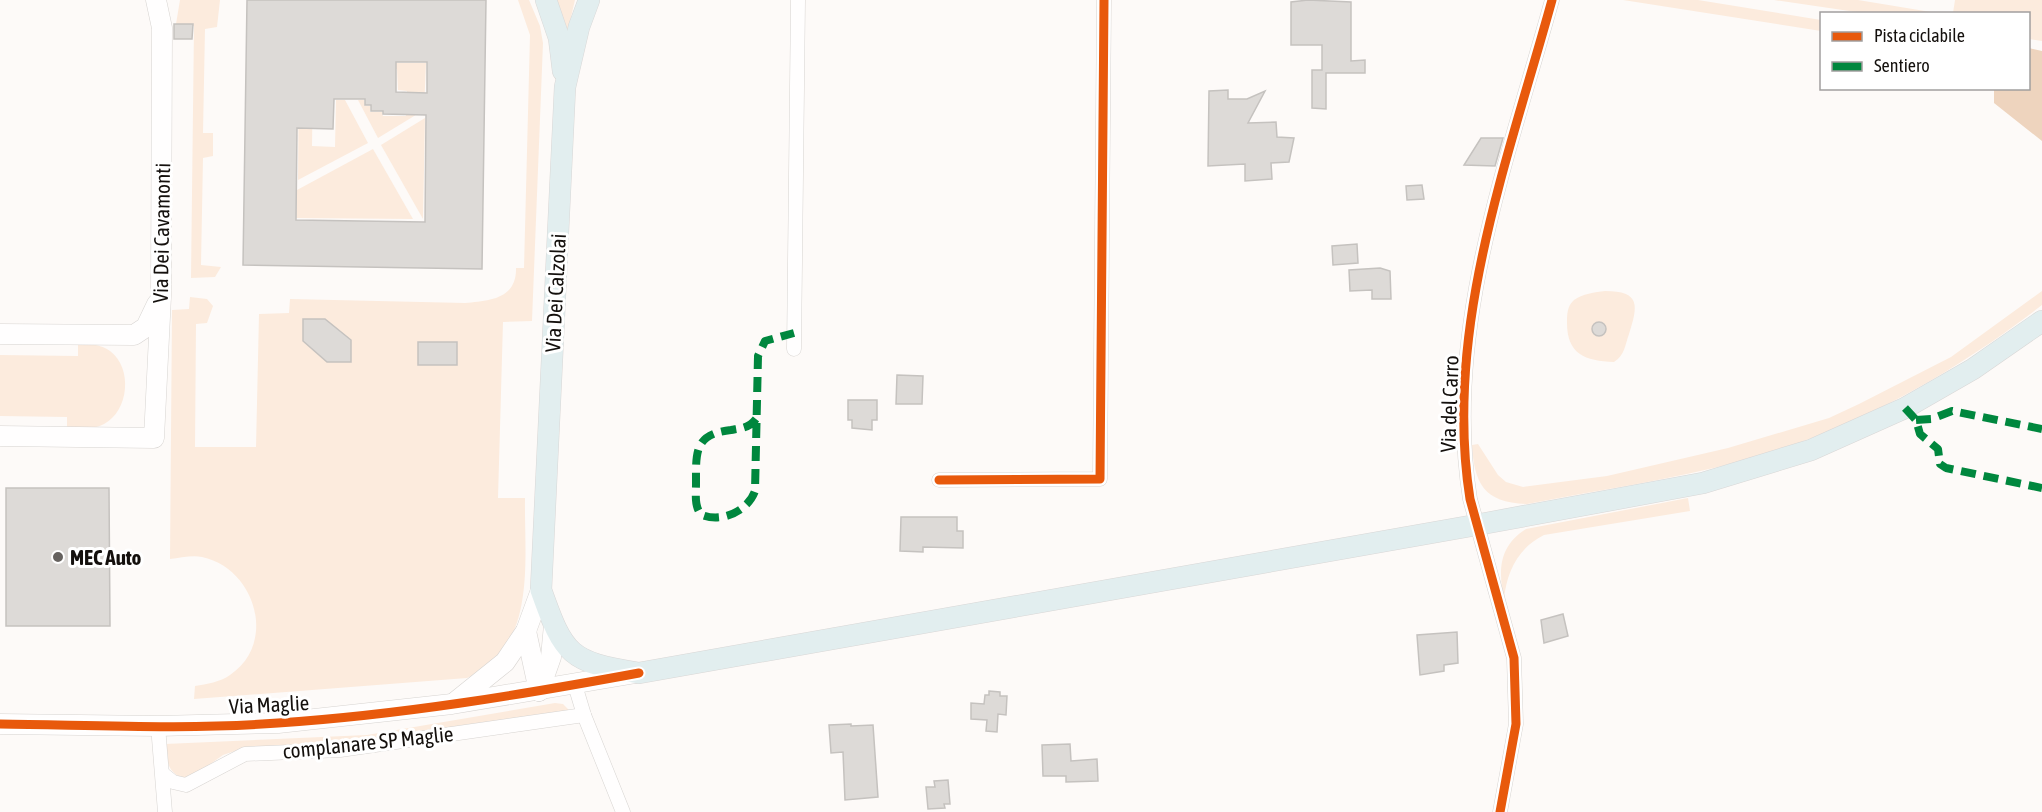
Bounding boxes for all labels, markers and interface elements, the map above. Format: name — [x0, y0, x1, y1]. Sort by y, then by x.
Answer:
legend — [1820, 12, 2030, 90]
text: Pista ciclabile — [1874, 25, 1965, 46]
text: Sentiero — [1874, 55, 1930, 76]
street label: Via Dei Cavamonti — [148, 163, 174, 303]
street label: Via Dei Calzolai — [540, 233, 570, 353]
street label: Via del Carro — [1435, 355, 1463, 453]
place label: MEC Auto — [70, 545, 142, 569]
marker: MEC Auto — [51, 550, 65, 564]
street label: Via Maglie — [228, 690, 310, 718]
street label: complanare SP Maglie — [282, 721, 454, 763]

